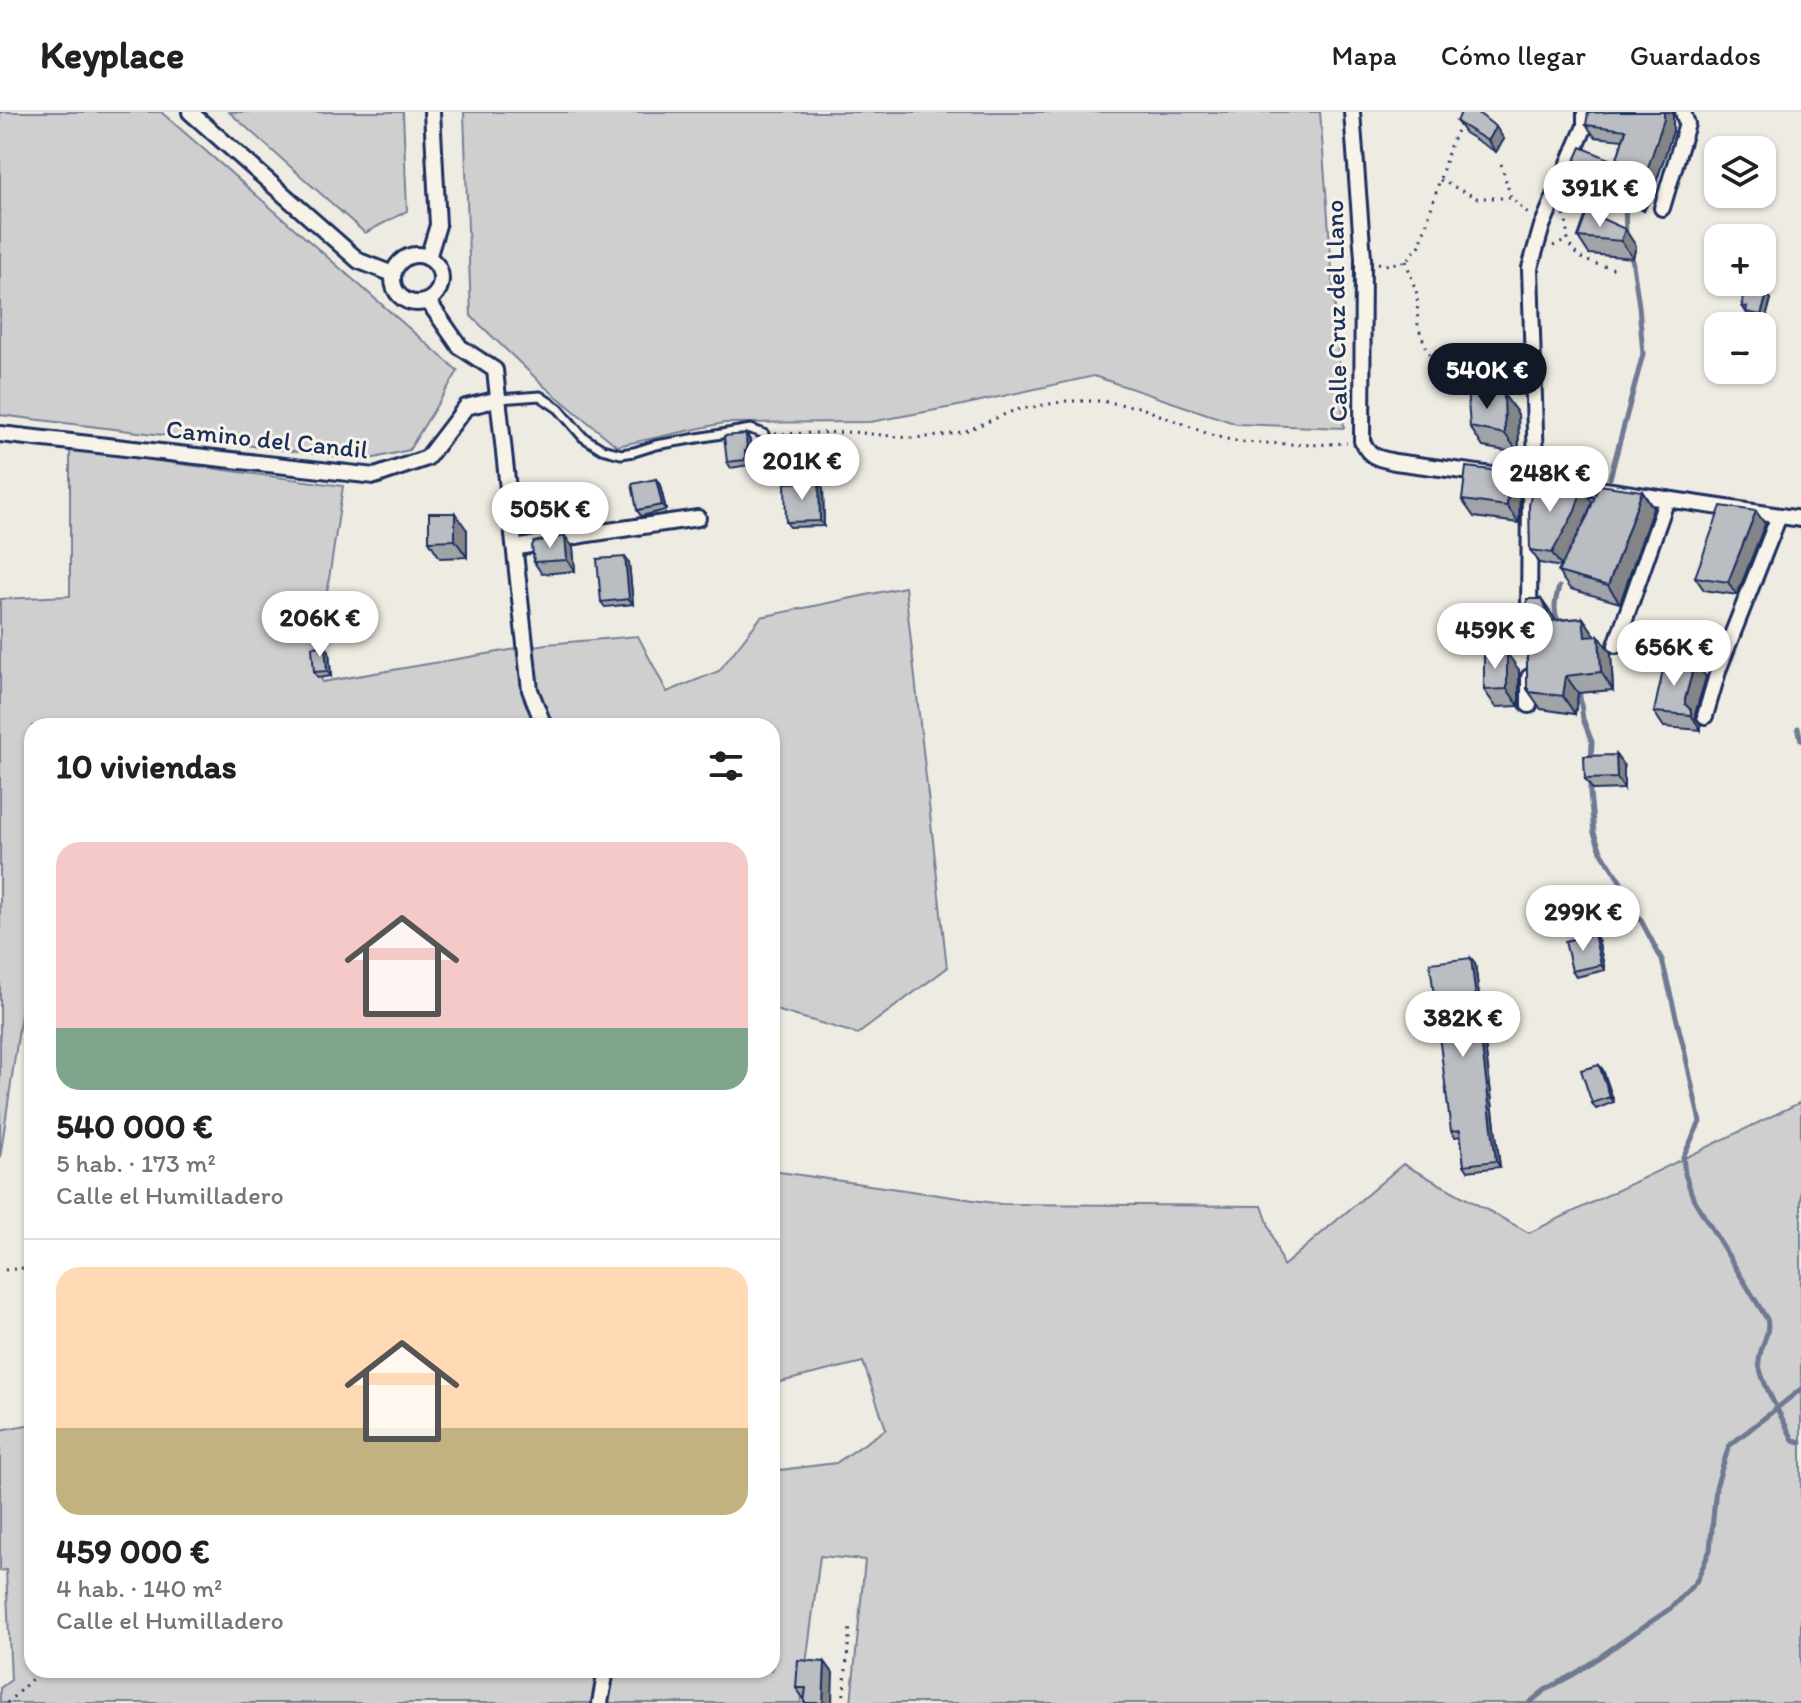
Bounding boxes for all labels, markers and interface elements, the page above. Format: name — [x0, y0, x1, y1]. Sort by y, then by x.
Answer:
text: Keyplace — [40, 32, 184, 78]
text: Mapa — [1332, 38, 1397, 72]
text: Cómo llegar — [1441, 38, 1586, 72]
text: Guardados — [1630, 38, 1761, 72]
map controls — [1704, 136, 1776, 384]
button: layers — [1704, 136, 1776, 208]
pin: 391K € — [1535, 161, 1665, 229]
text: 391K € — [1561, 171, 1639, 203]
street label: Calle Cruz del Llano — [1318, 200, 1354, 422]
button: + — [1704, 224, 1776, 296]
button: − — [1704, 312, 1776, 384]
pin: 540K € — [1422, 343, 1552, 411]
text: 540K € — [1446, 353, 1528, 385]
street label: Camino del Candil — [164, 412, 370, 466]
pin: 201K € — [737, 434, 867, 502]
text: 201K € — [762, 444, 842, 476]
pin: 248K € — [1485, 446, 1615, 514]
text: 248K € — [1510, 456, 1590, 488]
pin: 505K € — [485, 482, 615, 550]
text: 505K € — [510, 492, 590, 524]
pin: 206K € — [255, 591, 385, 659]
text: 206K € — [280, 601, 360, 633]
pin: 459K € — [1430, 603, 1560, 671]
text: 459K € — [1455, 613, 1535, 645]
pin: 656K € — [1609, 620, 1739, 688]
text: 656K € — [1635, 630, 1713, 662]
icon: filters — [704, 744, 748, 788]
text: 10 viviendas — [56, 746, 237, 787]
pin: 299K € — [1518, 885, 1648, 953]
icon: home — [330, 894, 474, 1038]
text: 299K € — [1544, 895, 1622, 927]
pin: 382K € — [1398, 991, 1528, 1059]
text: 382K € — [1423, 1001, 1503, 1033]
text: 540 000 € — [56, 1106, 213, 1147]
text: 5 hab. · 173 m² — [56, 1147, 216, 1179]
text: Calle el Humilladero — [56, 1179, 284, 1211]
icon: home — [330, 1319, 474, 1463]
text: 459 000 € — [56, 1531, 210, 1572]
text: 4 hab. · 140 m² — [56, 1572, 222, 1604]
text: Calle el Humilladero — [56, 1604, 284, 1636]

